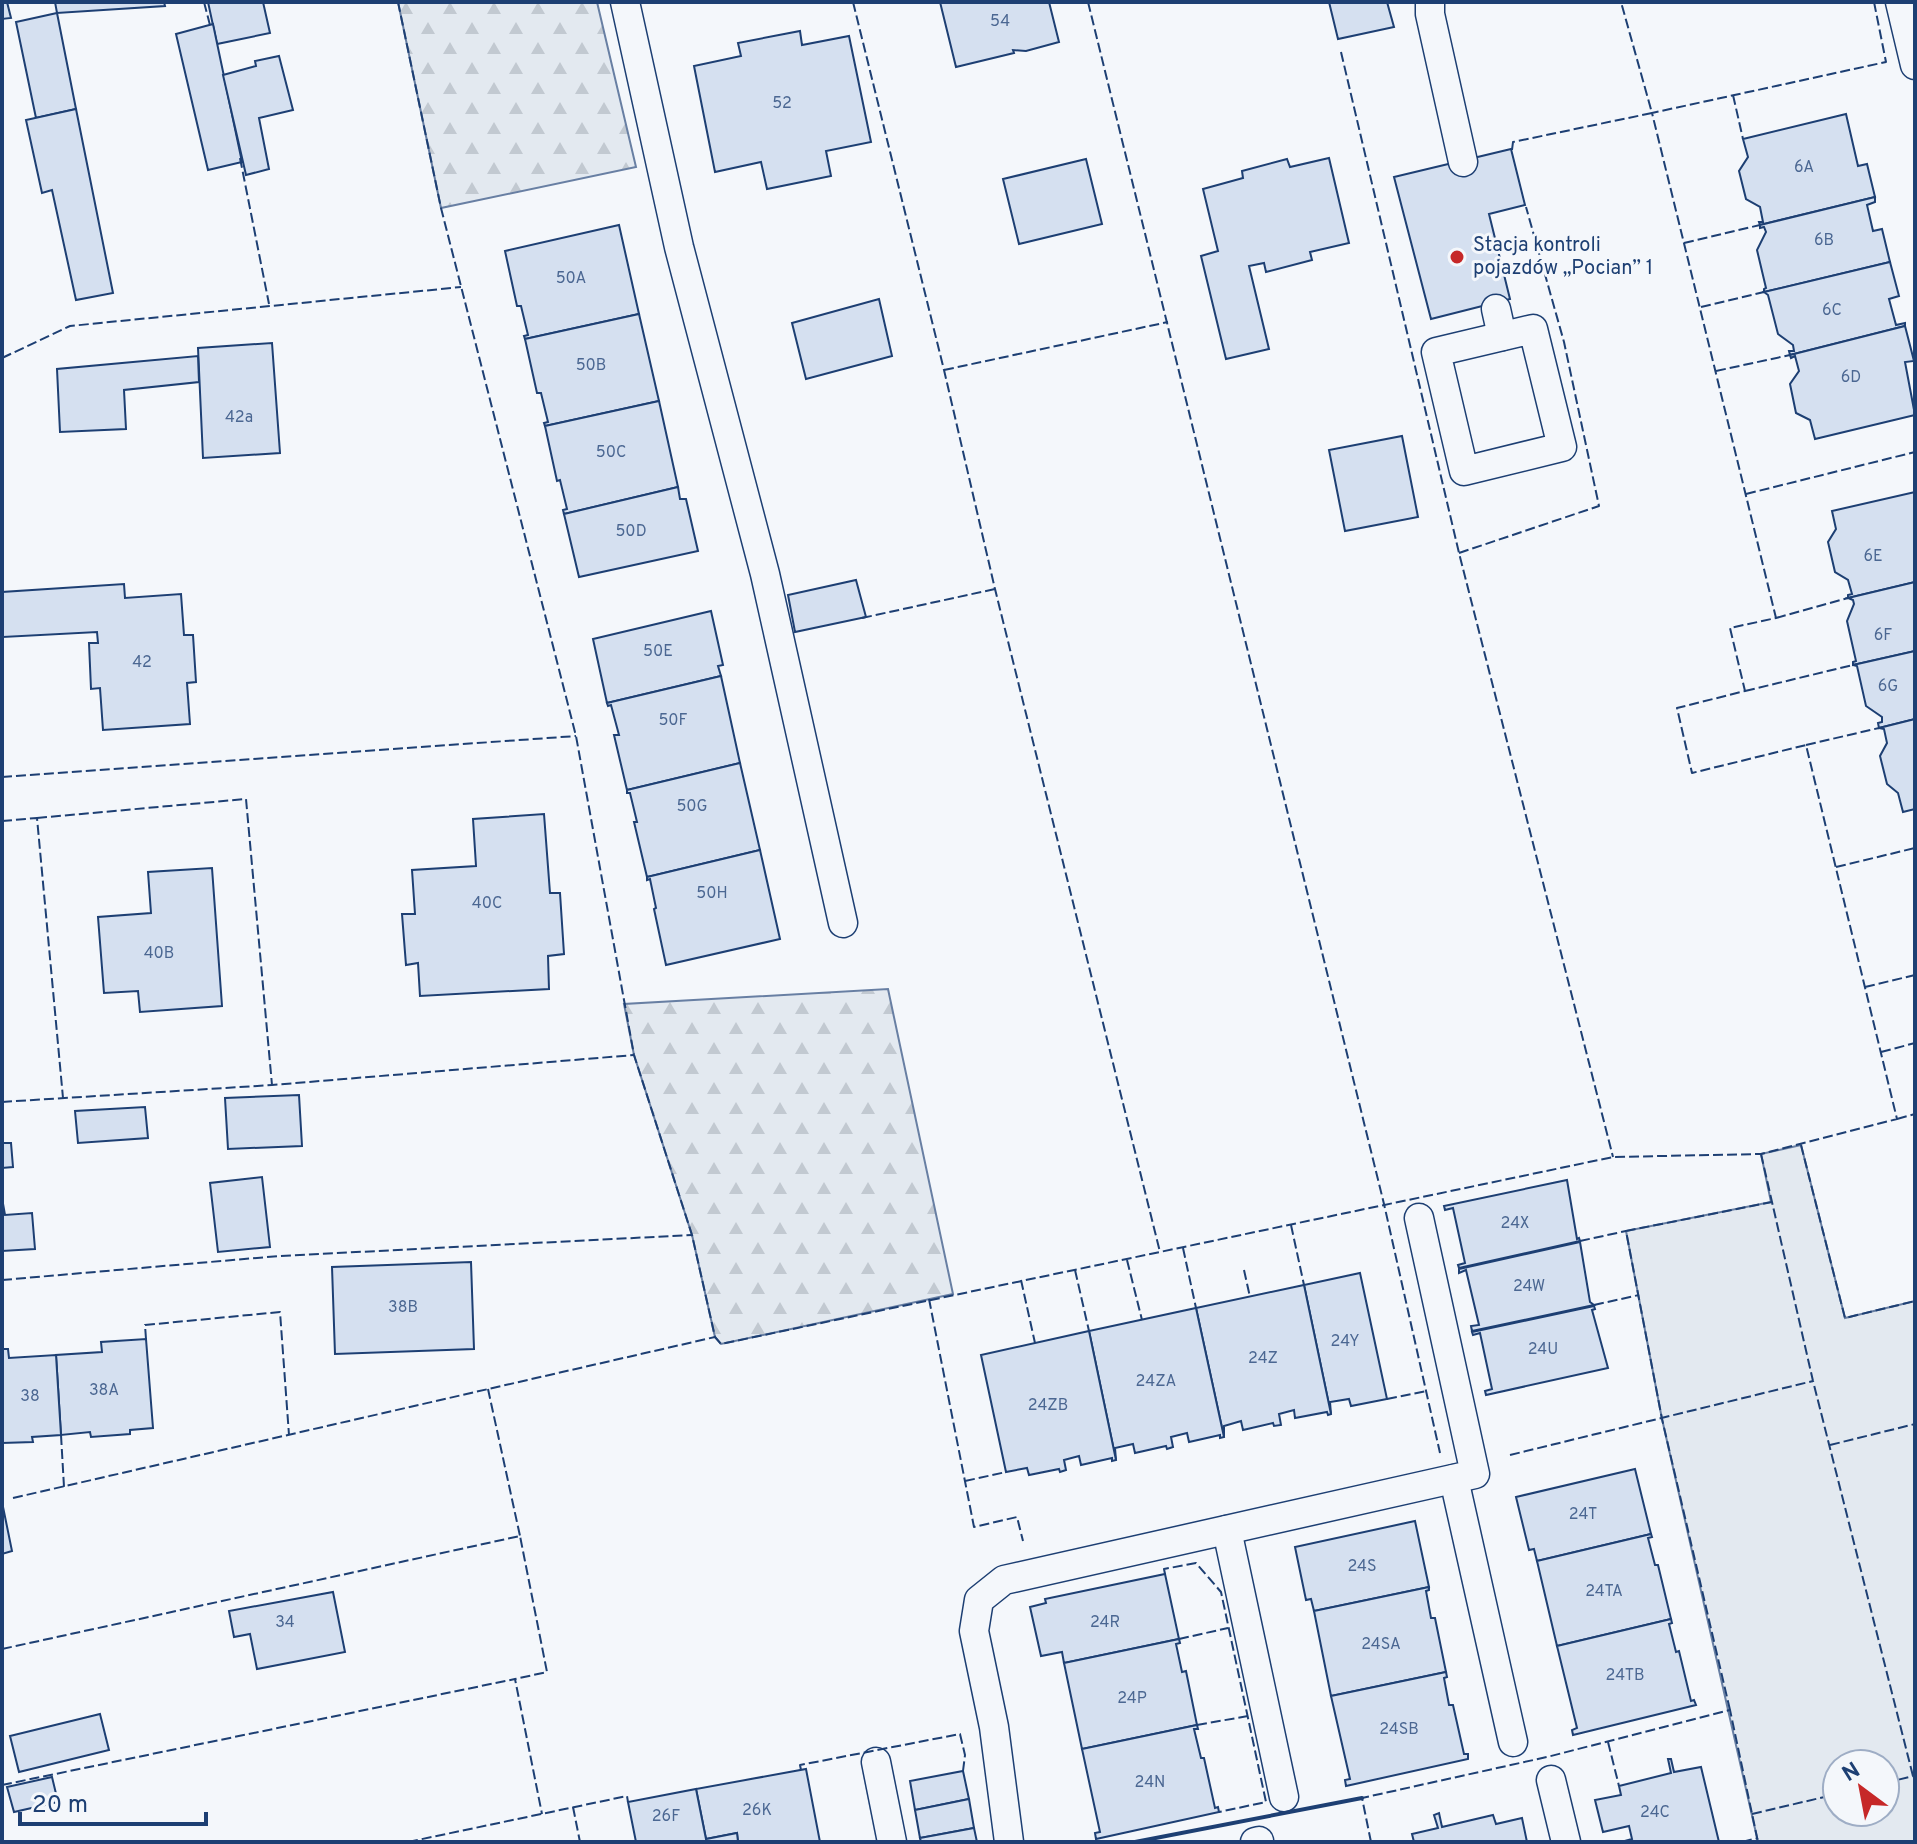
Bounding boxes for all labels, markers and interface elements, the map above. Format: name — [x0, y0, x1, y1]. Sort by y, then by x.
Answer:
house number: 54 — [990, 12, 1010, 32]
house number: 52 — [772, 94, 792, 114]
house number: 6A — [1794, 158, 1814, 178]
house number: 6B — [1814, 231, 1834, 251]
place label: Stacja kontroli pojazdów „Pocian” 1 — [1473, 233, 1653, 282]
marker: Stacja kontroli pojazdów „Pocian” 1 — [1448, 248, 1466, 266]
house number: 50A — [556, 269, 586, 289]
house number: 6C — [1822, 301, 1842, 321]
house number: 50B — [576, 356, 606, 376]
house number: 6D — [1841, 368, 1861, 388]
house number: 42a — [225, 408, 253, 428]
house number: 50C — [596, 443, 626, 463]
house number: 50D — [615, 522, 647, 542]
house number: 6E — [1863, 547, 1883, 567]
house number: 6F — [1874, 626, 1892, 646]
house number: 50E — [643, 642, 673, 662]
house number: 42 — [132, 653, 152, 673]
house number: 6G — [1878, 677, 1898, 697]
house number: 50F — [658, 711, 688, 731]
house number: 50G — [676, 797, 708, 817]
house number: 50H — [696, 884, 728, 904]
house number: 40C — [472, 894, 502, 914]
house number: 40B — [144, 944, 174, 964]
house number: 24X — [1501, 1214, 1529, 1234]
house number: 24W — [1513, 1277, 1545, 1297]
house number: 38B — [388, 1298, 418, 1318]
house number: 24Y — [1331, 1332, 1359, 1352]
house number: 24U — [1528, 1340, 1558, 1360]
house number: 24Z — [1248, 1349, 1278, 1369]
house number: 24ZA — [1136, 1372, 1177, 1392]
house number: 38A — [89, 1381, 119, 1401]
house number: 38 — [20, 1387, 40, 1407]
house number: 24ZB — [1028, 1396, 1068, 1416]
house number: 24T — [1569, 1505, 1597, 1525]
house number: 24S — [1347, 1557, 1377, 1577]
house number: 24TA — [1585, 1582, 1623, 1602]
house number: 34 — [275, 1613, 295, 1633]
house number: 24R — [1090, 1613, 1120, 1633]
house number: 24SA — [1361, 1635, 1401, 1655]
house number: 24TB — [1606, 1666, 1644, 1686]
house number: 24P — [1117, 1689, 1147, 1709]
house number: 24SB — [1379, 1720, 1419, 1740]
north arrow — [1821, 1748, 1901, 1828]
text: N — [1838, 1758, 1866, 1789]
house number: 24N — [1135, 1773, 1165, 1793]
scale bar — [20, 1776, 206, 1826]
text: 20 m — [32, 1791, 88, 1821]
house number: 26K — [742, 1801, 772, 1821]
house number: 24C — [1640, 1803, 1670, 1823]
house number: 26F — [652, 1807, 680, 1827]

